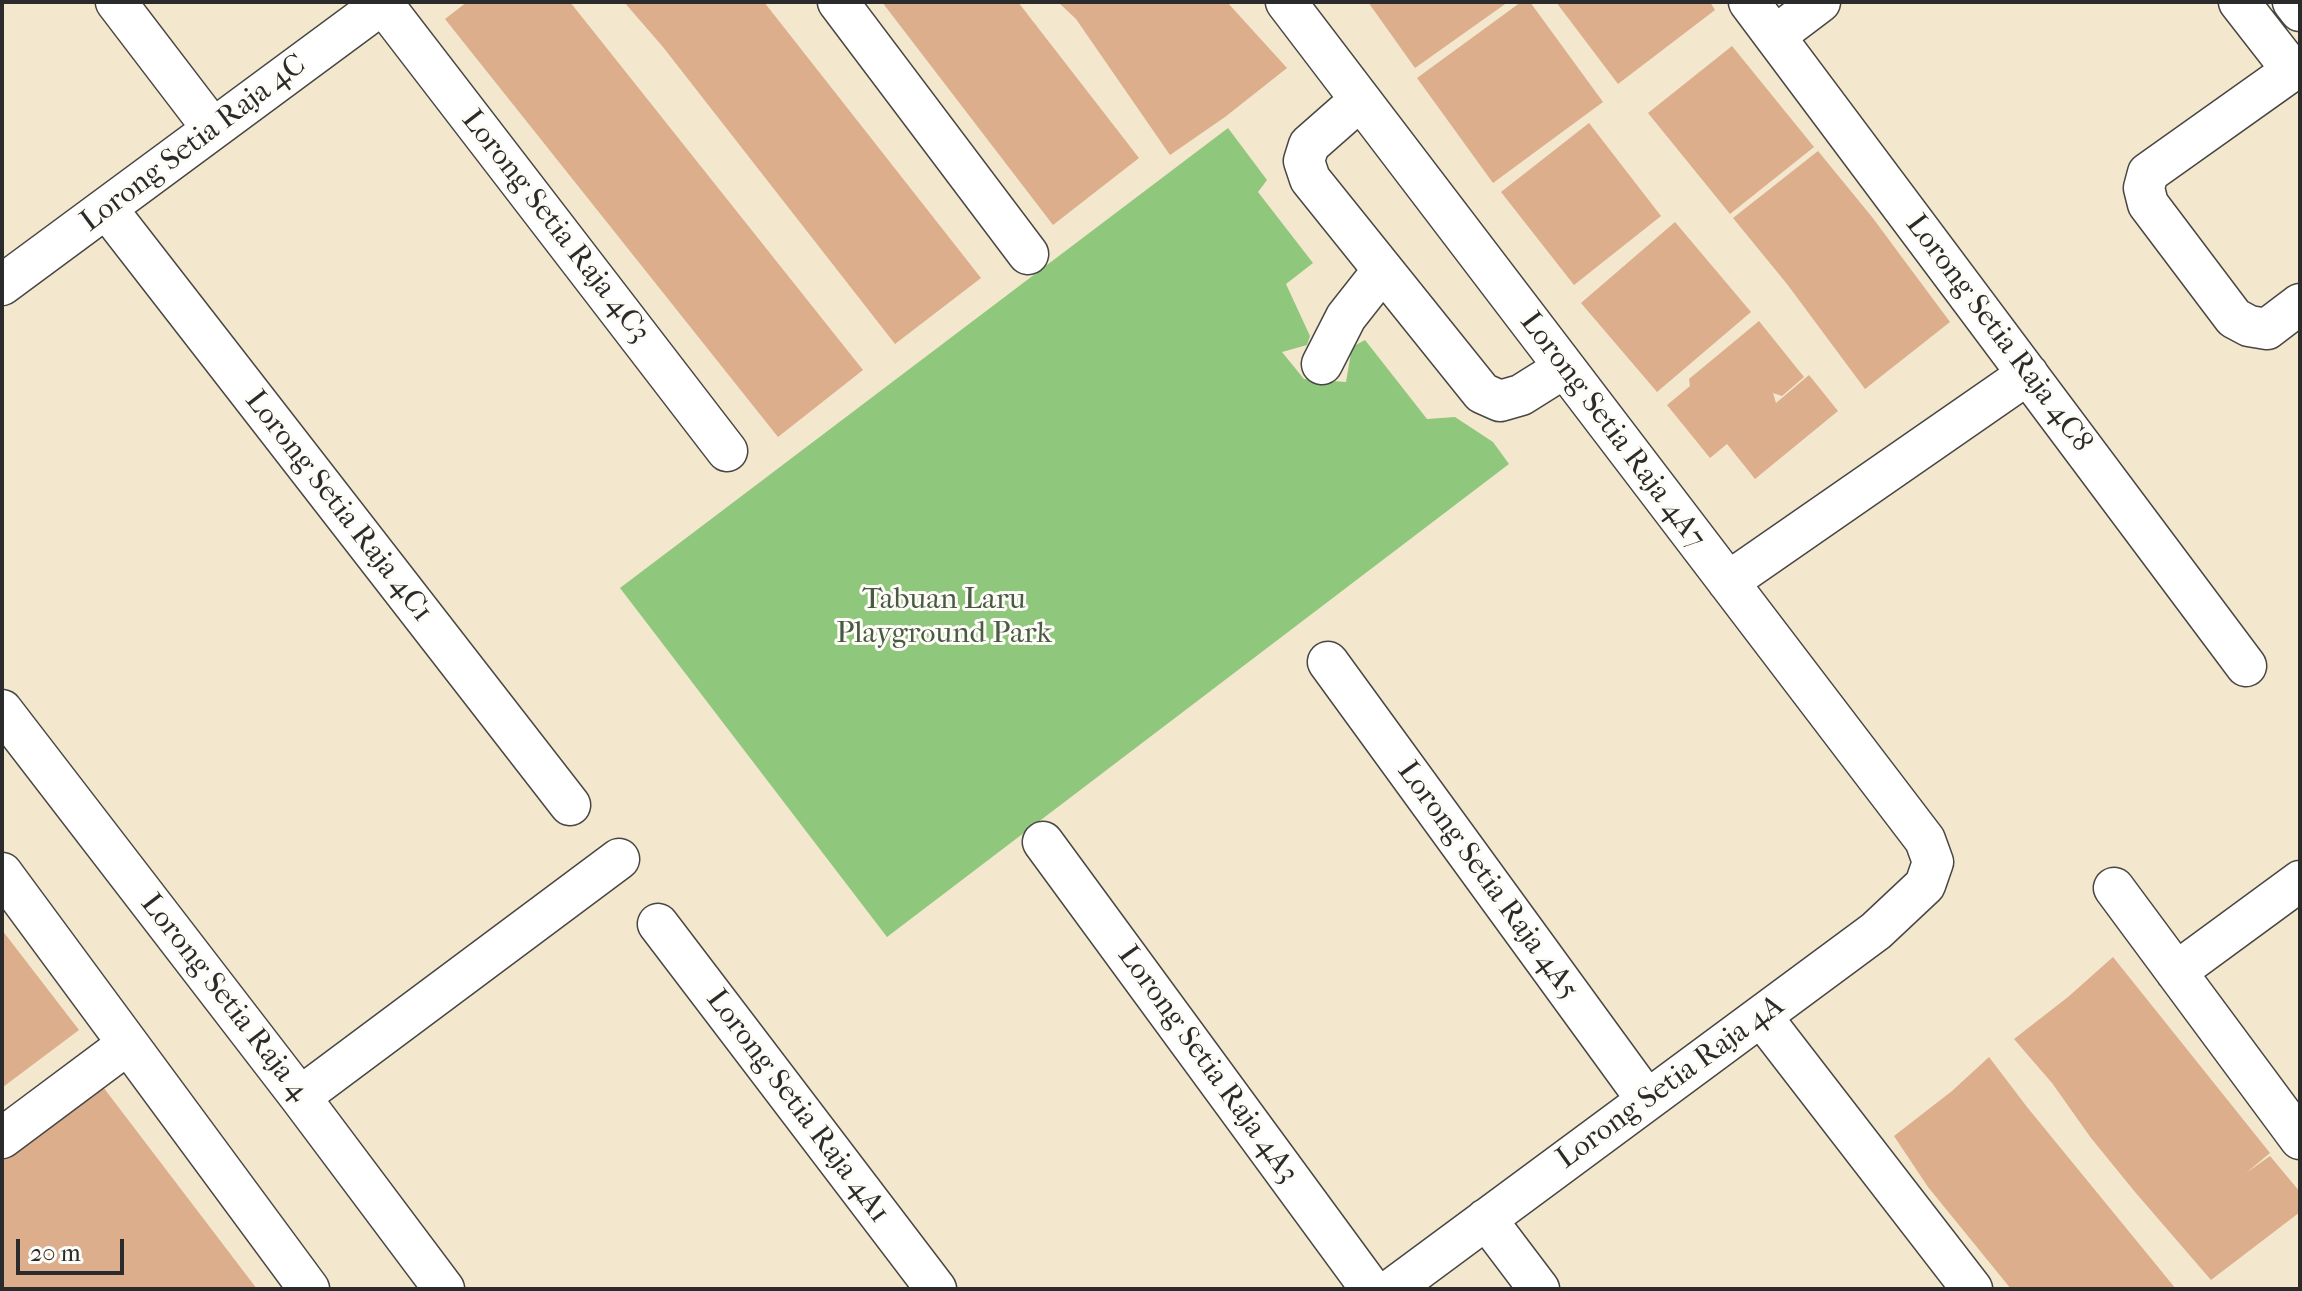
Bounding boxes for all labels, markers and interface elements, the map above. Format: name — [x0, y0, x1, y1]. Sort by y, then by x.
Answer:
street label: Lorong Setia Raja 4C — [74, 48, 314, 240]
street label: Lorong Setia Raja 4C3 — [453, 104, 657, 350]
street label: Lorong Setia Raja 4C8 — [1897, 208, 2099, 460]
street label: Lorong Setia Raja 4A7 — [1511, 306, 1713, 556]
street label: Lorong Setia Raja 4C1 — [237, 384, 439, 630]
park label: Tabuan Laru Playground Park — [836, 583, 1052, 654]
street label: Lorong Setia Raja 4A5 — [1389, 755, 1585, 1007]
street label: Lorong Setia Raja 4 — [132, 887, 316, 1109]
street label: Lorong Setia Raja 4A3 — [1109, 939, 1305, 1191]
street label: Lorong Setia Raja 4A1 — [698, 983, 896, 1231]
street label: Lorong Setia Raja 4A — [1550, 988, 1792, 1178]
scale bar — [20, 1223, 128, 1273]
text: 20 m — [30, 1239, 81, 1267]

